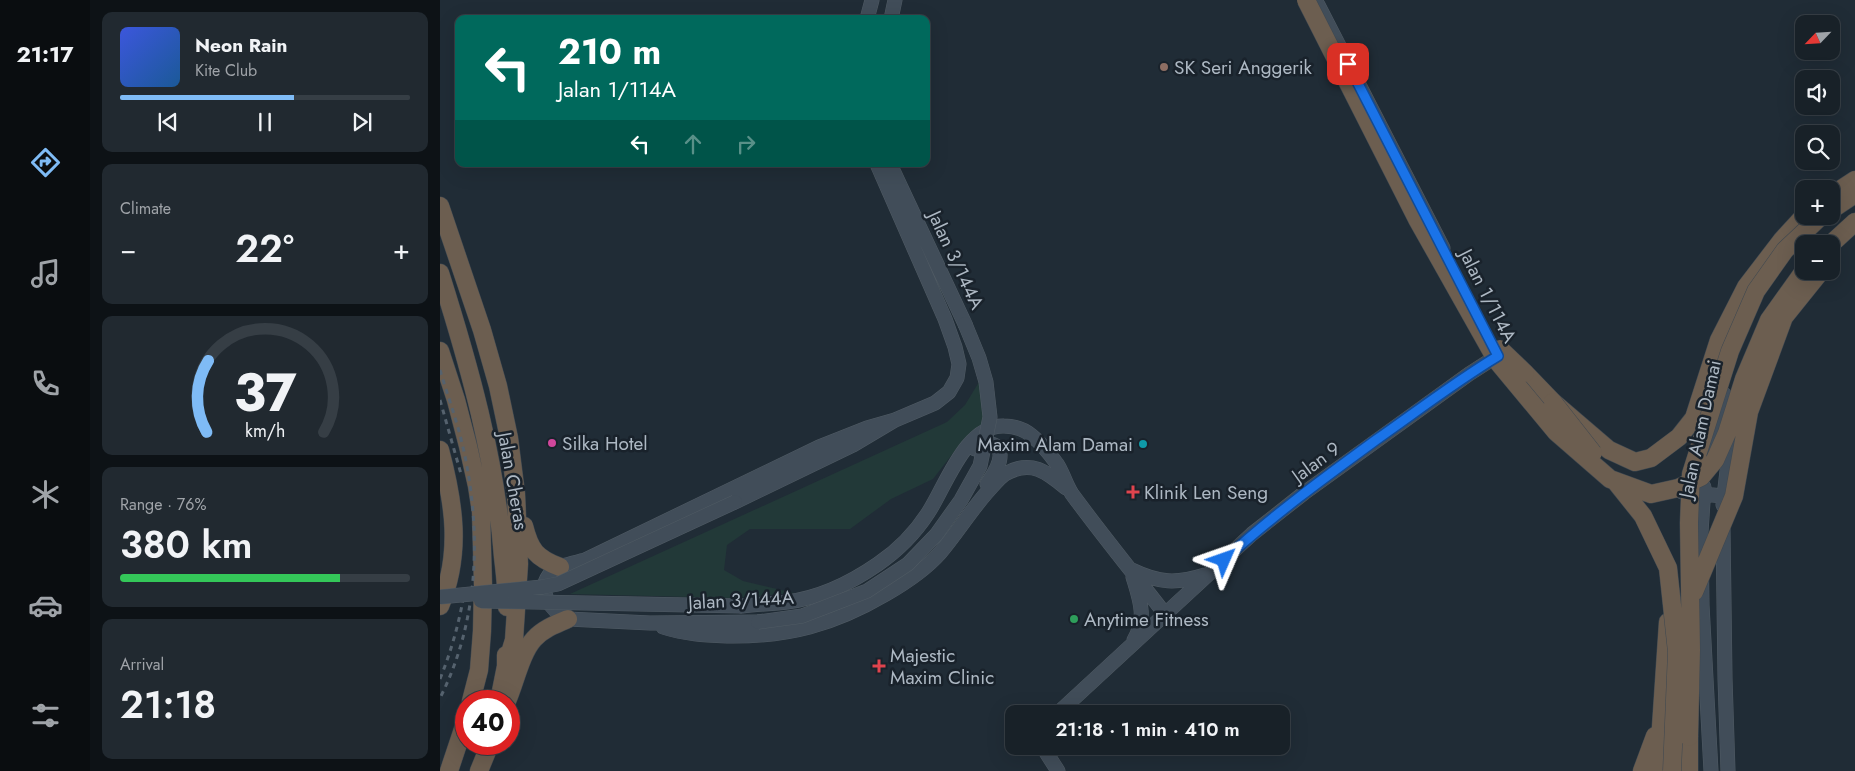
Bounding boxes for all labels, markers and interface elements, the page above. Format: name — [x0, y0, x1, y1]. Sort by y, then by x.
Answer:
north arrow — [1795, 15, 1840, 60]
map controls — [1795, 15, 1840, 280]
text: 210 m — [558, 27, 661, 77]
text: Neon Rain — [195, 32, 288, 59]
icon: left — [475, 35, 540, 100]
text: 21:17 — [16, 38, 74, 70]
pin — [1327, 43, 1369, 85]
icon: arrive — [1334, 50, 1362, 78]
place label: SK Seri Anggerik — [1174, 54, 1313, 81]
text: Kite Club — [195, 59, 257, 82]
marker: SK Seri Anggerik — [1158, 61, 1170, 73]
button: sound — [1795, 70, 1840, 115]
text: Jalan 1/114A — [558, 73, 676, 105]
icon: previous — [154, 108, 182, 136]
icon: pause — [251, 108, 279, 136]
icon: next — [348, 108, 376, 136]
button: search — [1795, 125, 1840, 170]
icon: left — [626, 130, 654, 158]
icon: ahead — [679, 130, 707, 158]
icon: right — [732, 130, 760, 158]
icon: directions — [28, 145, 63, 180]
button: + — [1795, 180, 1840, 225]
text: Climate — [120, 197, 171, 220]
street label: Jalan 3/144A — [920, 204, 991, 314]
text: 22° — [235, 221, 294, 276]
text: − — [120, 229, 137, 270]
text: + — [393, 229, 410, 270]
button: − — [1795, 235, 1840, 280]
street label: Jalan 1/114A — [1451, 242, 1523, 348]
icon: music — [28, 256, 63, 291]
text: 37 — [234, 355, 297, 431]
street label: Jalan Alam Damai — [1672, 358, 1728, 503]
icon: phone — [28, 366, 63, 401]
text: km/h — [245, 418, 285, 444]
street label: Jalan Cheras — [491, 427, 535, 532]
place label: Silka Hotel — [562, 430, 648, 457]
place label: Maxim Alam Damai — [978, 431, 1133, 458]
street label: Jalan 9 — [1284, 435, 1346, 491]
marker: Silka Hotel — [546, 437, 558, 449]
marker: Maxim Alam Damai — [1137, 438, 1149, 450]
icon: climate — [28, 477, 63, 512]
place label: Klinik Len Seng — [1144, 479, 1268, 506]
marker: Klinik Len Seng — [1126, 485, 1140, 499]
text: Range · 76% — [120, 493, 206, 516]
text: 380 km — [120, 517, 252, 572]
position arrow — [1197, 533, 1249, 585]
street label: Jalan 3/144A — [684, 584, 795, 616]
icon: car — [28, 588, 63, 623]
place label: Anytime Fitness — [1084, 606, 1209, 633]
marker: Anytime Fitness — [1068, 613, 1080, 625]
place label: Majestic Maxim Clinic — [890, 642, 994, 691]
text: Arrival — [120, 653, 164, 676]
marker: Majestic Maxim Clinic — [872, 659, 886, 673]
text: 21:18 — [120, 677, 216, 732]
speed limit sign: 40 — [455, 690, 520, 755]
icon: filters — [28, 698, 63, 733]
text: 21:18 · 1 min · 410 m — [1055, 716, 1240, 743]

